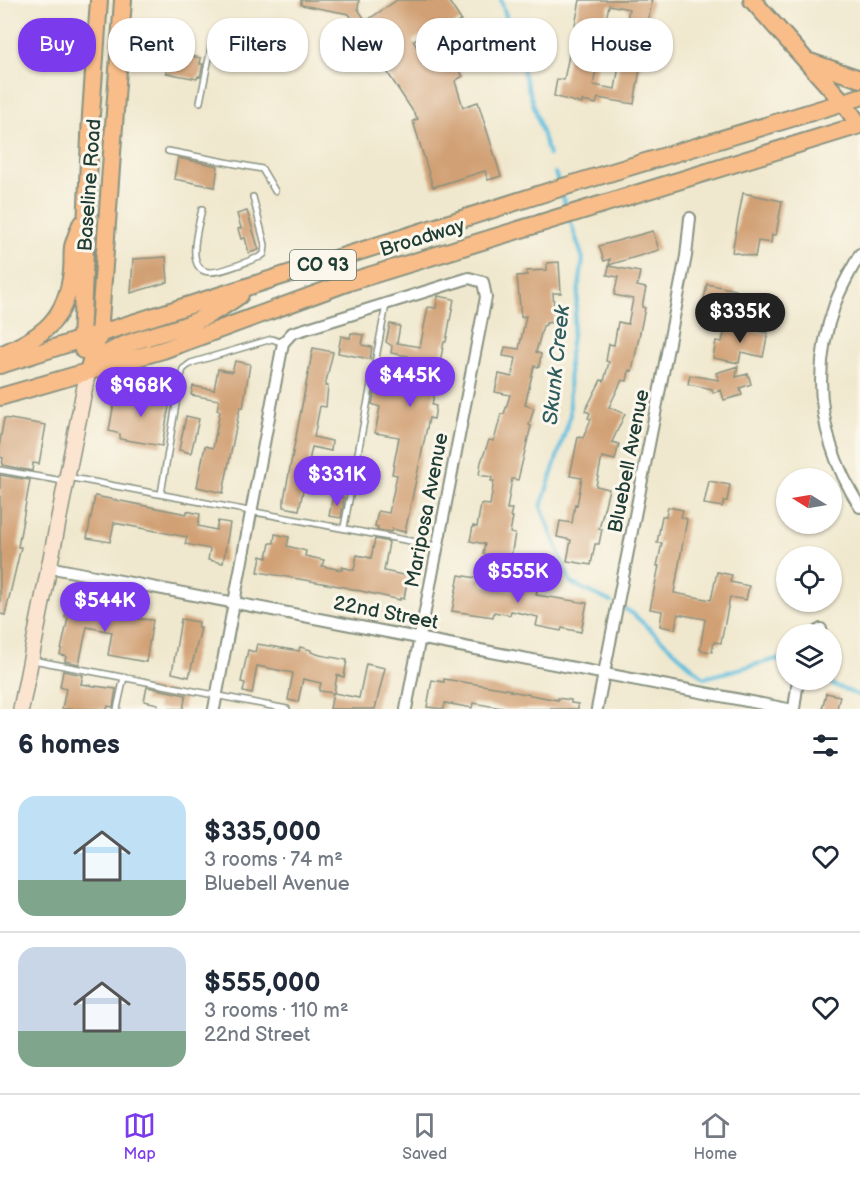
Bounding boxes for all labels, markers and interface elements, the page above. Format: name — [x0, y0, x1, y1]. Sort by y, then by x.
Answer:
chip: Buy — [18, 18, 96, 72]
chip: Rent — [108, 18, 195, 72]
chip: Filters — [207, 18, 308, 72]
chip: New — [320, 18, 404, 72]
chip: Apartment — [416, 18, 557, 72]
chip: House — [569, 18, 673, 72]
street label: Baseline Road — [73, 118, 107, 252]
street label: Broadway — [377, 214, 468, 262]
road number: CO 93 — [290, 250, 356, 280]
pin: $335K — [698, 293, 782, 344]
text: $335K — [709, 300, 771, 324]
water label: Skunk Creek — [538, 303, 575, 426]
pin: $445K — [368, 357, 452, 408]
text: $445K — [379, 364, 441, 388]
pin: $968K — [99, 367, 183, 418]
text: $968K — [110, 374, 172, 398]
street label: Bluebell Avenue — [603, 387, 655, 535]
street label: Mariposa Avenue — [400, 431, 454, 590]
pin: $331K — [295, 456, 379, 507]
text: $331K — [308, 463, 366, 487]
north arrow — [776, 468, 842, 534]
map controls — [776, 468, 842, 690]
button: locate — [776, 546, 842, 612]
pin: $555K — [476, 553, 560, 604]
text: $555K — [487, 560, 549, 584]
pin: $544K — [63, 582, 147, 633]
text: $544K — [74, 589, 136, 613]
street label: 22nd Street — [331, 591, 440, 635]
button: layers — [776, 624, 842, 690]
icon: filters — [809, 729, 842, 762]
text: 6 homes — [18, 730, 120, 761]
text: $335,000 — [204, 817, 321, 848]
icon: home — [66, 820, 138, 892]
icon: heart — [809, 840, 842, 873]
text: 3 rooms · 74 m² — [204, 848, 343, 872]
text: Bluebell Avenue — [204, 872, 350, 896]
text: $555,000 — [204, 968, 321, 999]
icon: home — [66, 971, 138, 1043]
icon: heart — [809, 991, 842, 1024]
text: 3 rooms · 110 m² — [204, 999, 349, 1023]
text: 22nd Street — [204, 1023, 310, 1047]
tab: Map — [123, 1109, 156, 1164]
tab: Saved — [402, 1109, 447, 1164]
tab: Home — [693, 1109, 737, 1164]

